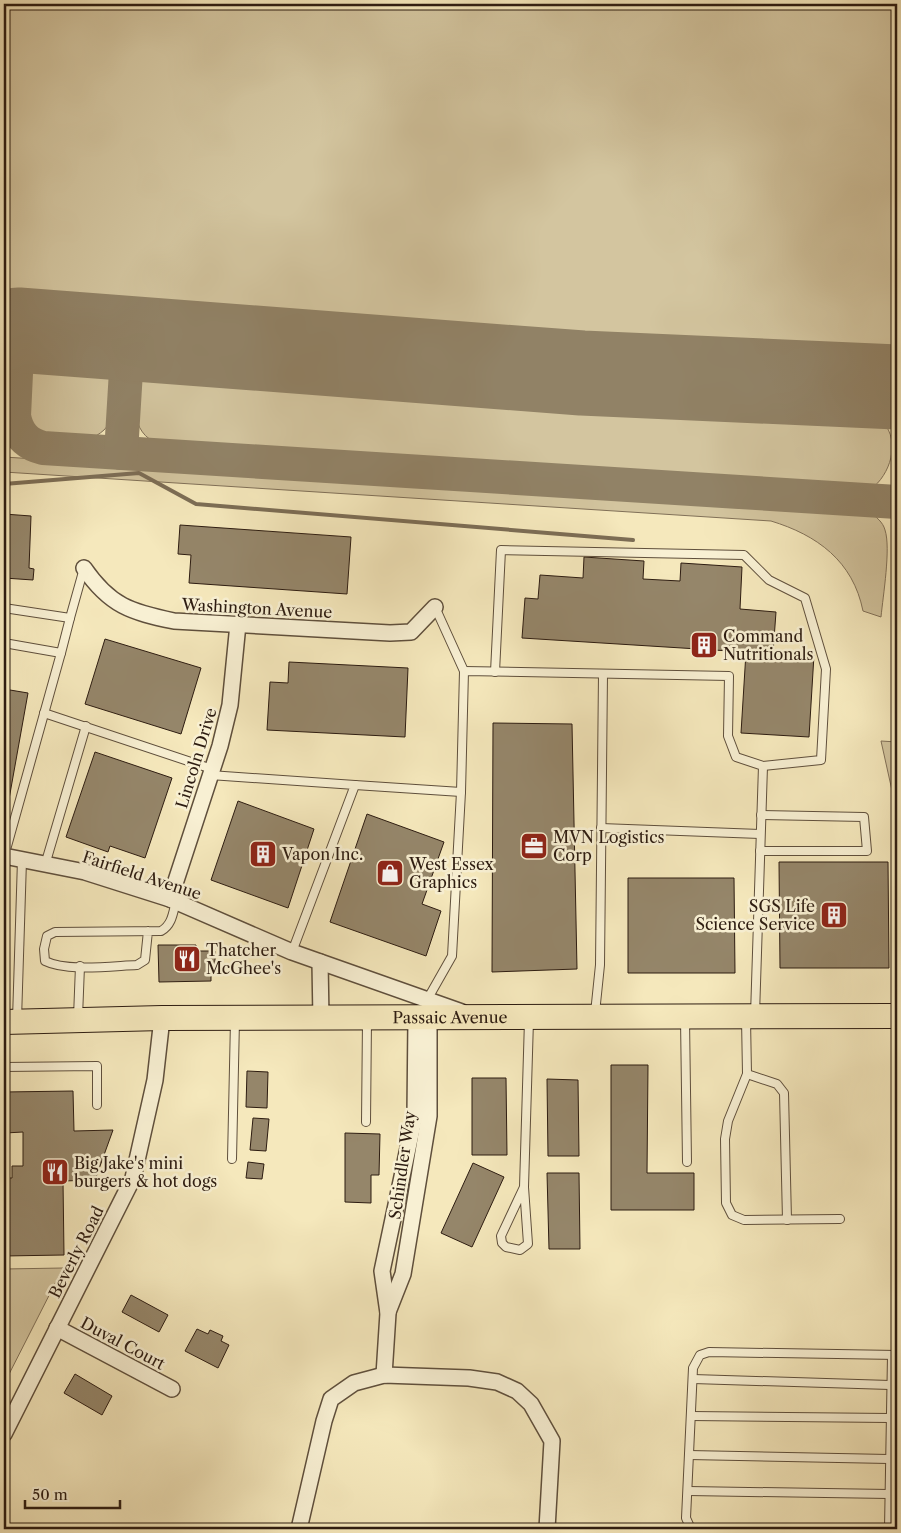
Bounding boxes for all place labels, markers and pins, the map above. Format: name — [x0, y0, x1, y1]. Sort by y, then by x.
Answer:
place label: Command Nutritionals — [723, 626, 814, 664]
building icon: Command Nutritionals — [689, 630, 719, 660]
place label: MVN Logistics Corp — [553, 827, 665, 865]
office icon: MVN Logistics Corp — [519, 831, 549, 861]
building icon: Vapon Inc. — [248, 839, 278, 869]
place label: Vapon Inc. — [281, 844, 363, 864]
place label: West Essex Graphics — [408, 854, 494, 892]
shop icon: West Essex Graphics — [375, 858, 405, 888]
place label: SGS Life Science Service — [695, 896, 815, 934]
building icon: SGS Life Science Service — [819, 900, 849, 930]
place label: Thatcher McGhee's — [206, 940, 281, 978]
restaurant icon: Thatcher McGhee's — [172, 944, 202, 974]
place label: Big Jake's mini burgers & hot dogs — [74, 1153, 217, 1191]
restaurant icon: Big Jake's mini burgers & hot dogs — [40, 1157, 70, 1187]

